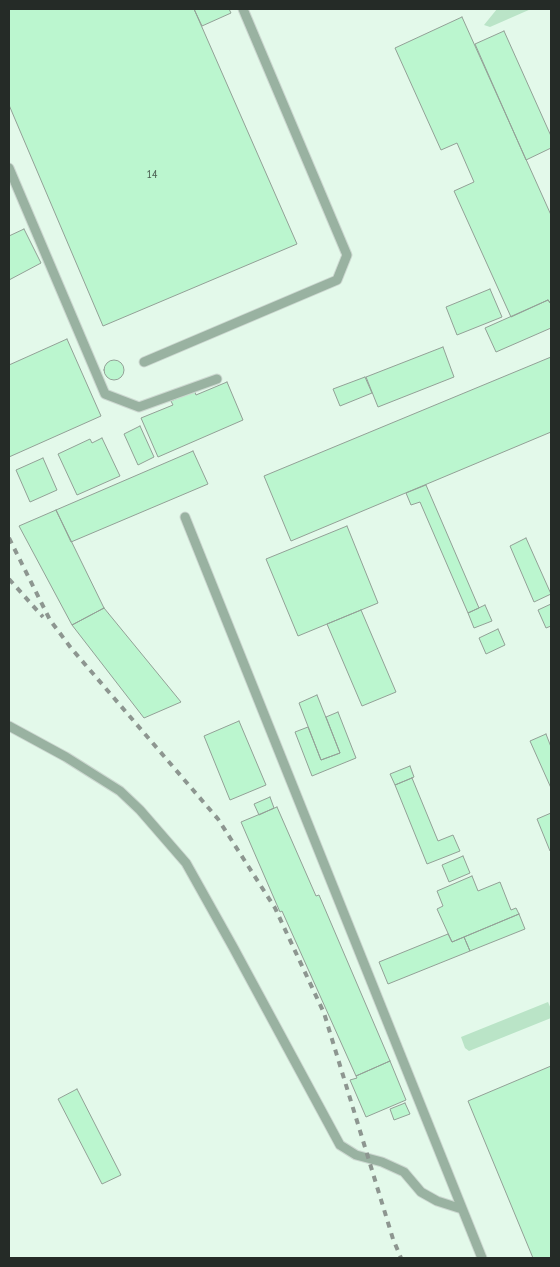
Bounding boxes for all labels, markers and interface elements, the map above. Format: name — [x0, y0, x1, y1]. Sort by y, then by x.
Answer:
house number: 14 — [147, 168, 157, 182]

